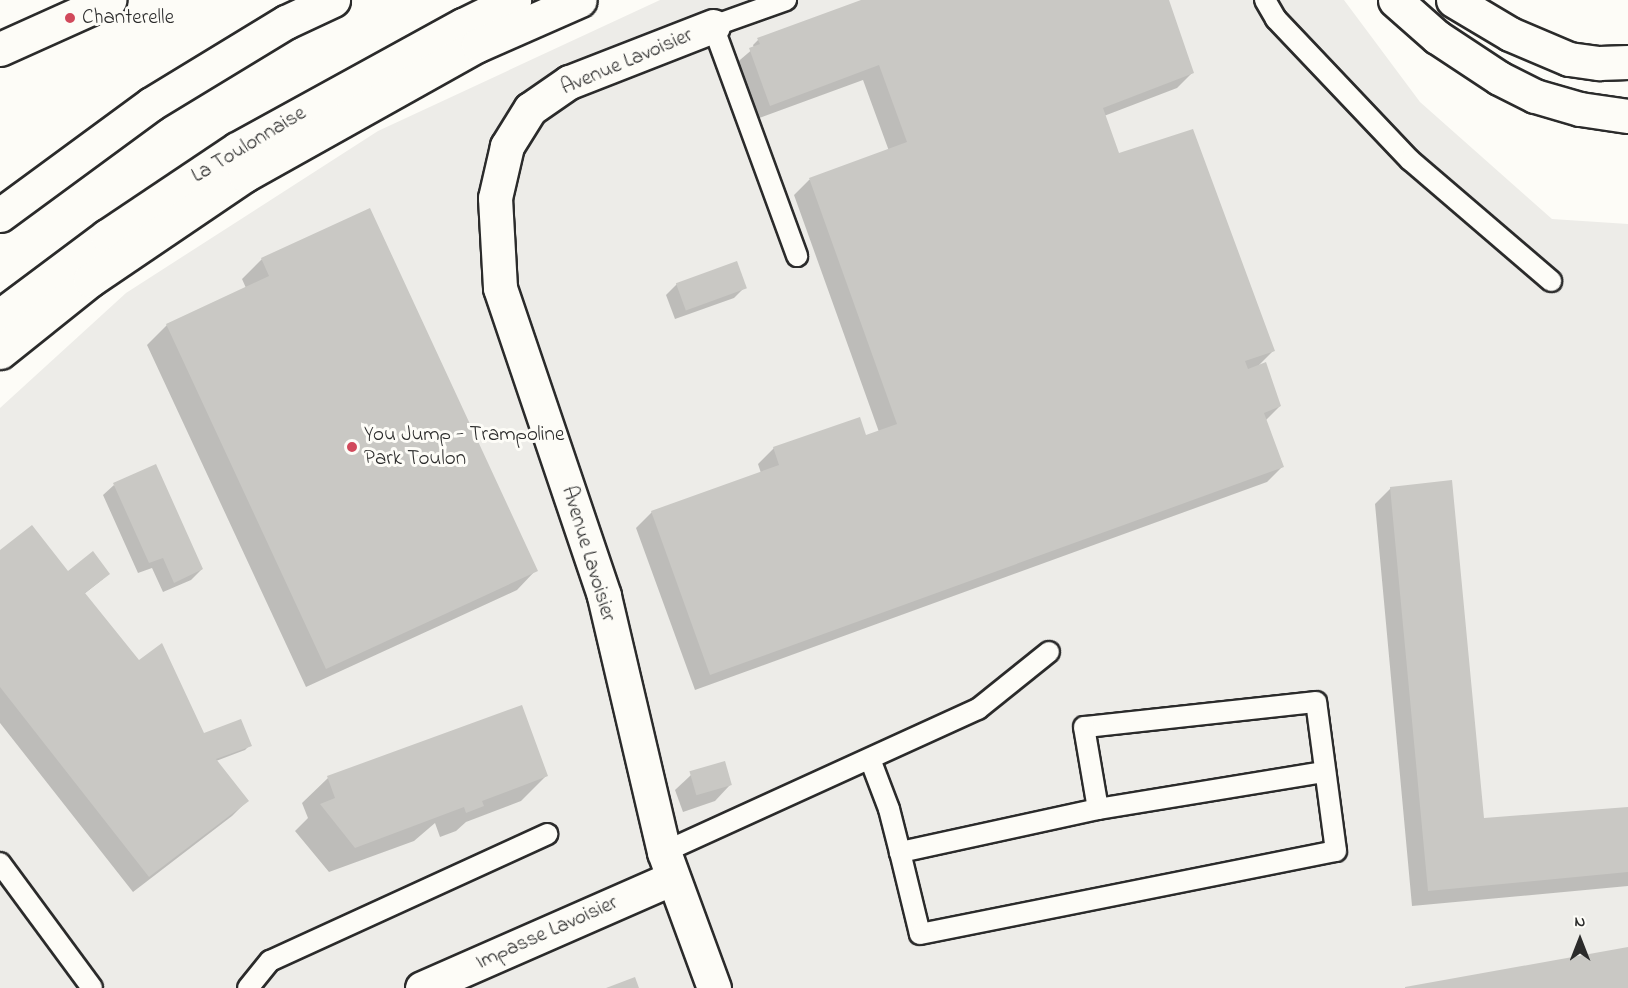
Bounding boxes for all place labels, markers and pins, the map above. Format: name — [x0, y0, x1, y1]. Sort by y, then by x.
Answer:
place label: Chanterelle — [82, 5, 174, 31]
marker: Chanterelle — [63, 11, 77, 25]
place label: You Jump - Trampoline Park Toulon — [364, 422, 564, 472]
marker: You Jump - Trampoline Park Toulon — [345, 440, 359, 454]

